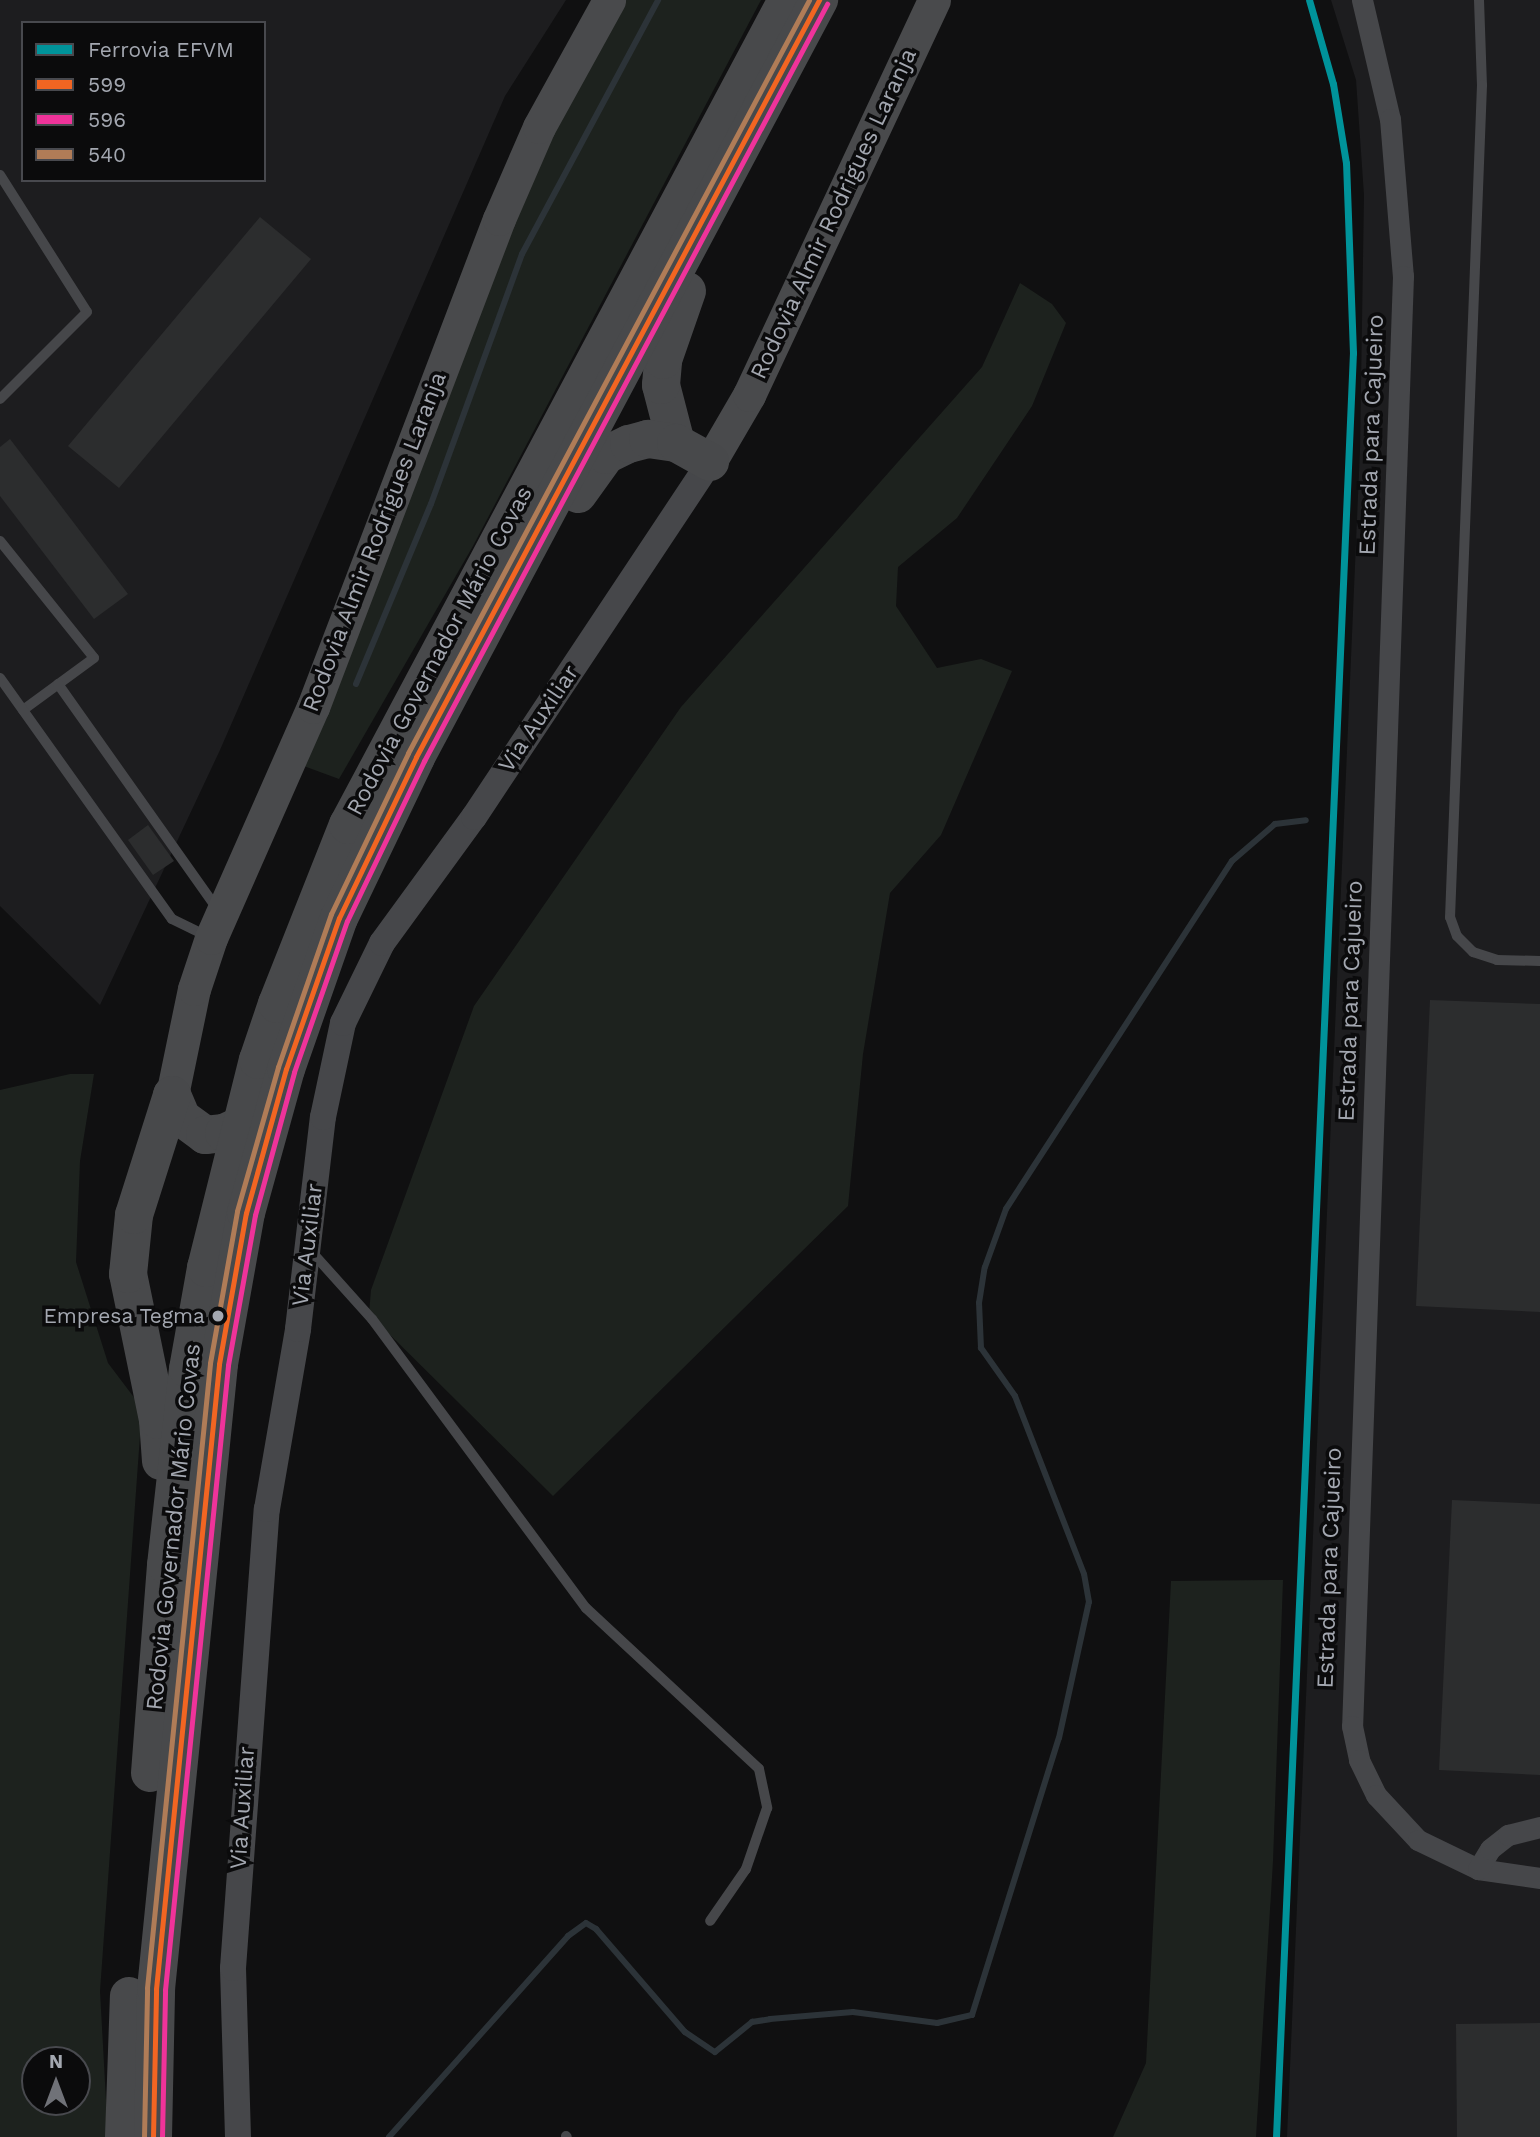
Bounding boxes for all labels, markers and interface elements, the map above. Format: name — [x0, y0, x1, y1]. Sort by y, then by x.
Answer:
legend — [21, 21, 266, 182]
text: Ferrovia EFVM — [88, 37, 234, 62]
street label: Rodovia Almir Rodrigues Laranja — [745, 43, 923, 385]
text: 599 — [88, 72, 126, 97]
text: 596 — [88, 107, 126, 132]
text: 540 — [88, 142, 126, 167]
street label: Estrada para Cajueiro — [1354, 313, 1390, 557]
street label: Rodovia Almir Rodrigues Laranja — [297, 367, 453, 717]
street label: Rodovia Governador Mário Covas — [341, 481, 539, 821]
street label: Via Auxiliar — [493, 659, 585, 779]
street label: Estrada para Cajueiro — [1333, 879, 1369, 1123]
street label: Via Auxiliar — [287, 1181, 329, 1309]
place label: Empresa Tegma — [42, 1303, 205, 1329]
marker: Empresa Tegma — [211, 1309, 225, 1323]
street label: Rodovia Governador Mário Covas — [141, 1342, 207, 1712]
street label: Estrada para Cajueiro — [1312, 1446, 1348, 1690]
street label: Via Auxiliar — [225, 1745, 261, 1871]
north arrow — [21, 2046, 91, 2116]
text: N — [49, 2050, 63, 2073]

